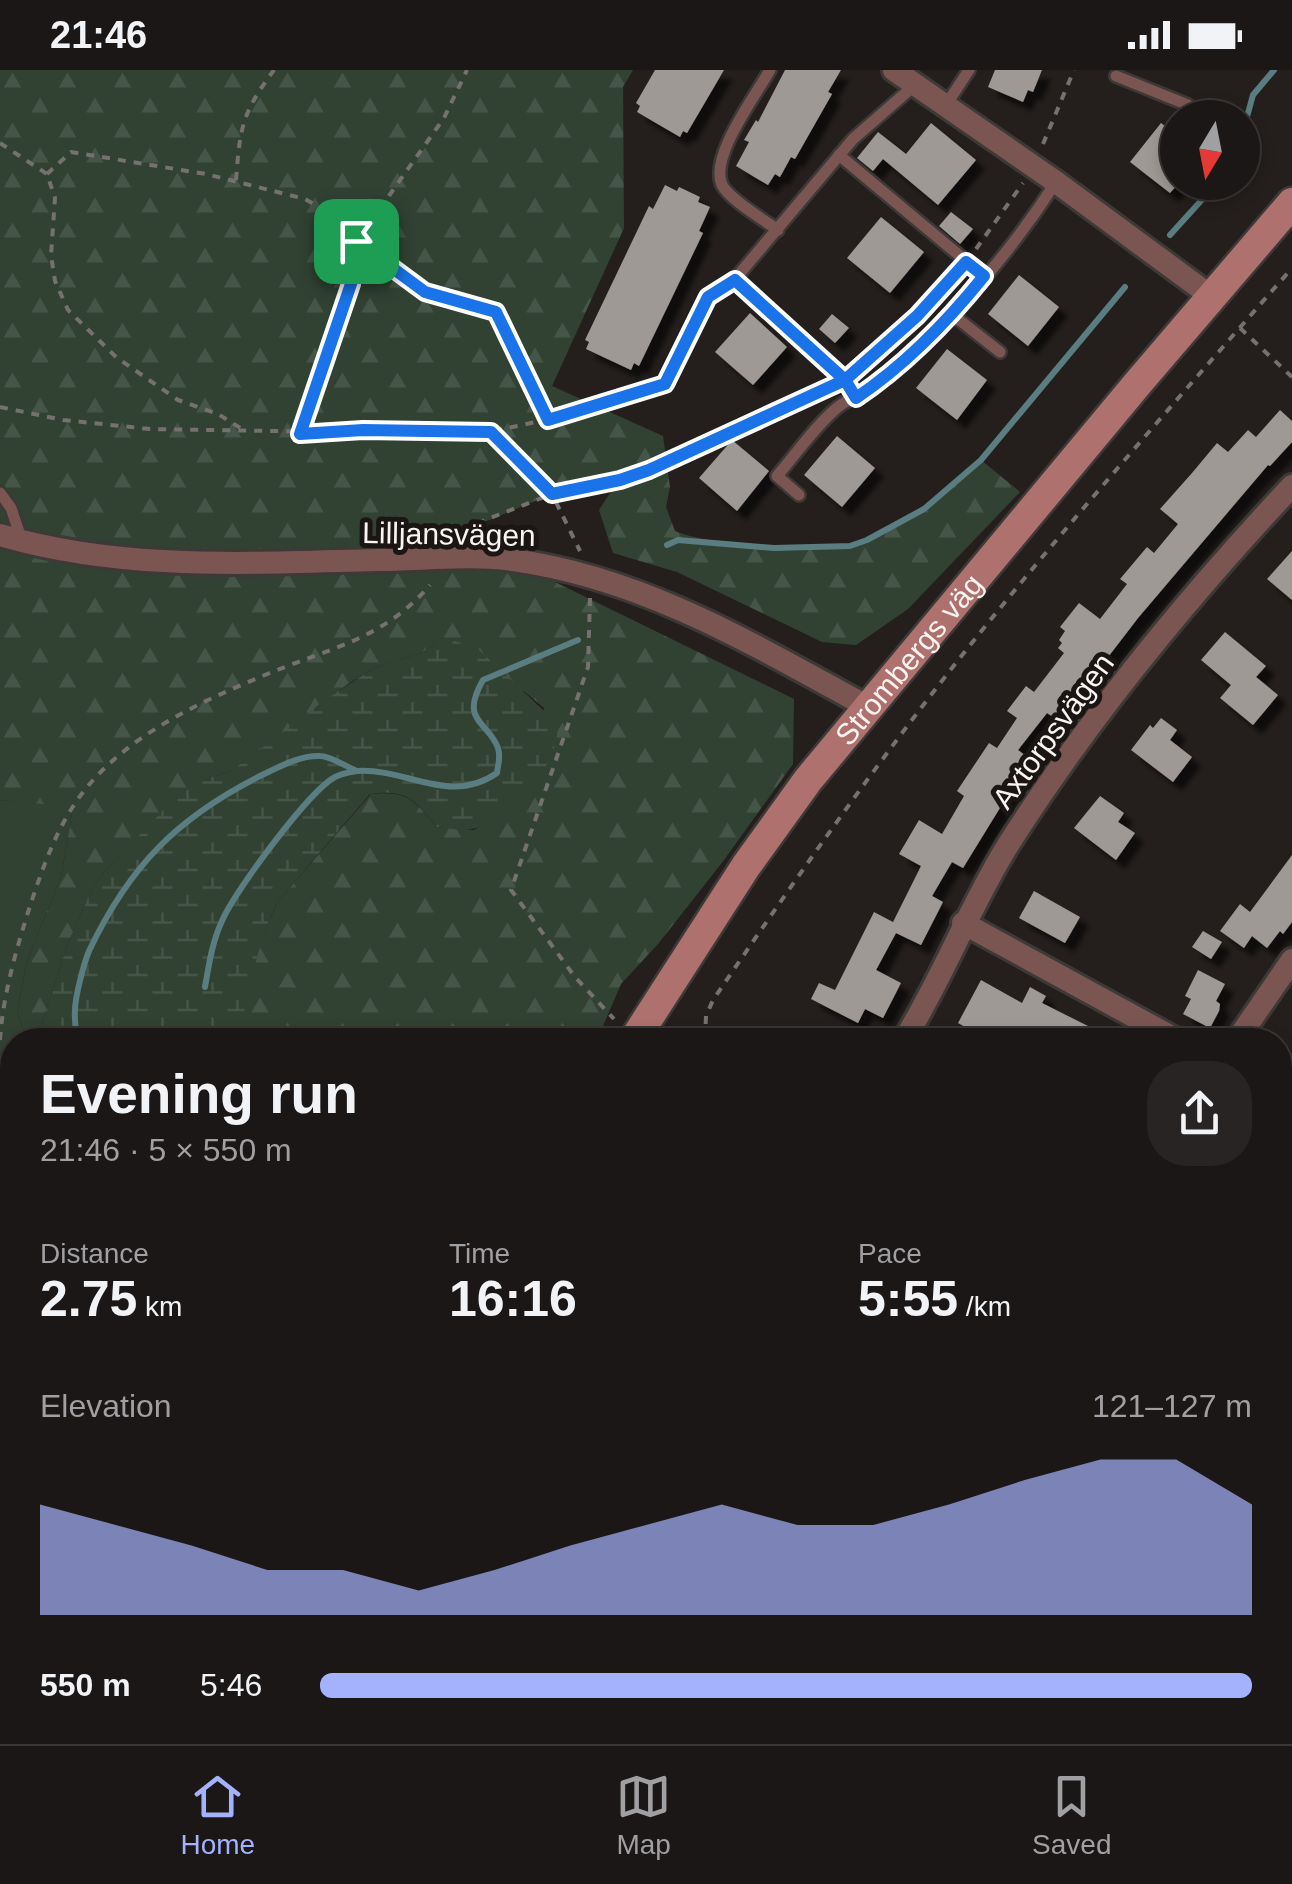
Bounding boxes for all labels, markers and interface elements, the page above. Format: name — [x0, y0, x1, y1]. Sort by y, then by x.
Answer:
text: 21:46 — [50, 14, 147, 56]
north arrow — [1160, 100, 1260, 200]
map controls — [1160, 100, 1260, 200]
pin — [314, 199, 399, 284]
icon: arrive — [329, 214, 384, 269]
street label: Lilljansvägen — [362, 516, 536, 552]
street label: Strombergs väg — [828, 567, 989, 751]
street label: Axtorpsvägen — [986, 647, 1120, 815]
button: share — [1147, 1061, 1252, 1166]
text: Evening run — [40, 1063, 358, 1125]
text: 21:46 · 5 × 550 m — [40, 1132, 292, 1168]
text: Distance — [40, 1238, 149, 1269]
text: Time — [449, 1238, 510, 1269]
text: Pace — [858, 1238, 922, 1269]
text: 2.75 — [40, 1271, 137, 1327]
text: 16:16 — [449, 1271, 577, 1327]
text: 5:55 — [858, 1271, 958, 1327]
text: km — [137, 1291, 182, 1322]
text: /km — [958, 1291, 1011, 1322]
text: Elevation — [40, 1388, 172, 1424]
text: 121–127 m — [1092, 1388, 1252, 1424]
text: 550 m — [40, 1667, 131, 1703]
text: 5:46 — [200, 1667, 262, 1703]
tab: Home — [180, 1769, 255, 1861]
tab: Map — [616, 1769, 671, 1861]
tab: Saved — [1032, 1769, 1111, 1861]

